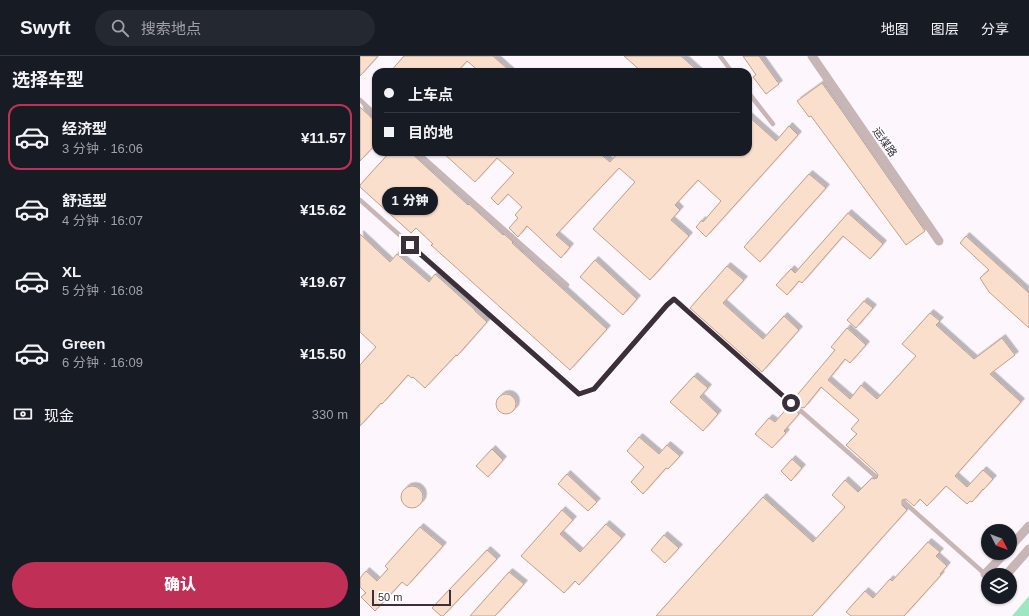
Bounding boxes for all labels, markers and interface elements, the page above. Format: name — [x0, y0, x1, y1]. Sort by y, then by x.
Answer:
search box — [95, 10, 375, 46]
text: Swyft — [20, 17, 71, 38]
icon: search — [109, 17, 131, 39]
text: 搜索地点 — [141, 20, 201, 37]
text: 地图 — [881, 21, 909, 37]
text: 图层 — [931, 21, 959, 37]
text: 分享 — [981, 21, 1009, 37]
text: 选择车型 — [12, 70, 84, 90]
text: 上车点 — [408, 86, 453, 103]
icon: car — [14, 119, 50, 155]
text: 经济型 — [62, 120, 107, 137]
text: 目的地 — [408, 124, 453, 141]
street label: 运煤路 — [871, 125, 899, 159]
text: ¥11.57 — [301, 129, 346, 146]
text: 3 分钟 · 16:06 — [62, 141, 143, 156]
callout: 1 分钟 — [382, 187, 438, 215]
icon: car — [14, 191, 50, 227]
text: 舒适型 — [62, 192, 107, 209]
text: 1 分钟 — [392, 193, 428, 208]
text: ¥15.62 — [300, 201, 346, 218]
text: 4 分钟 · 16:07 — [62, 213, 143, 228]
route end — [401, 236, 419, 254]
icon: car — [14, 263, 50, 299]
text: XL — [62, 263, 81, 280]
text: ¥19.67 — [300, 273, 346, 290]
text: 5 分钟 · 16:08 — [62, 283, 143, 298]
icon: car — [14, 335, 50, 371]
text: Green — [62, 335, 105, 352]
text: ¥15.50 — [300, 345, 346, 362]
text: 6 分钟 · 16:09 — [62, 355, 143, 370]
route start — [782, 394, 800, 412]
icon: cash — [12, 403, 34, 425]
text: 现金 — [44, 407, 74, 424]
text: 330 m — [312, 407, 348, 422]
north arrow — [981, 524, 1017, 560]
map controls — [981, 524, 1017, 604]
button: 确认 — [12, 562, 348, 608]
button: layers — [981, 568, 1017, 604]
scale bar — [372, 588, 451, 607]
text: 50 m — [378, 591, 402, 603]

